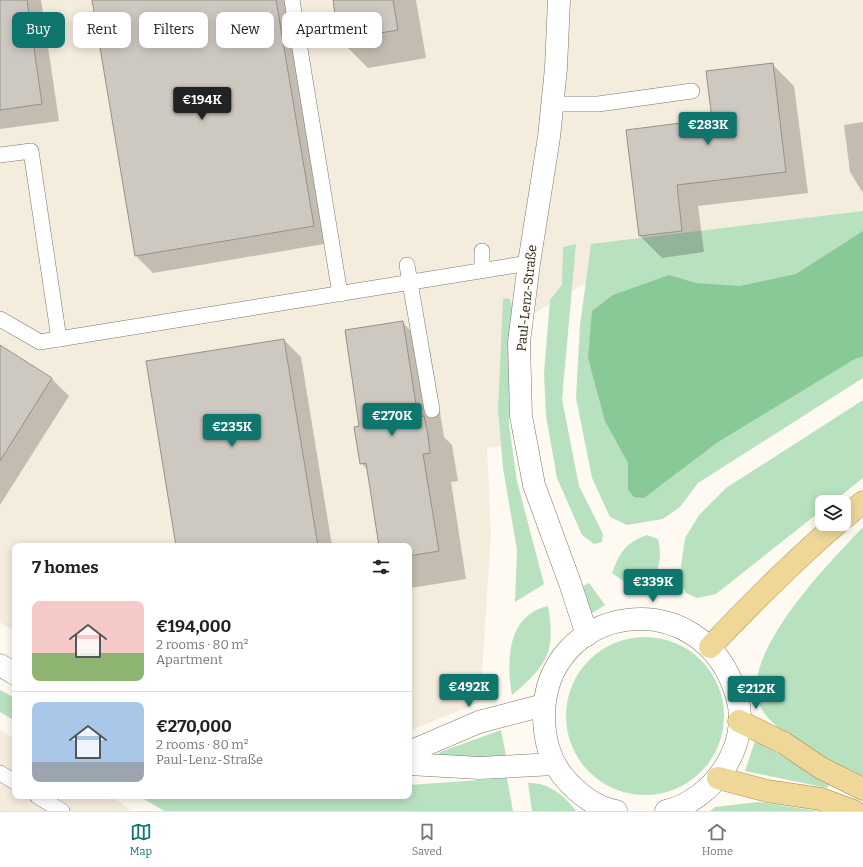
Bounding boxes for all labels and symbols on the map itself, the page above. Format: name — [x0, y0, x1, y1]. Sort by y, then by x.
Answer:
pin: €194K — [174, 87, 230, 121]
pin: €283K — [680, 112, 736, 146]
street label: Paul-Lenz-Straße — [513, 244, 540, 352]
pin: €270K — [364, 403, 420, 437]
pin: €235K — [204, 414, 260, 448]
pin: €339K — [625, 569, 681, 603]
pin: €492K — [441, 674, 497, 708]
pin: €212K — [728, 676, 784, 710]

